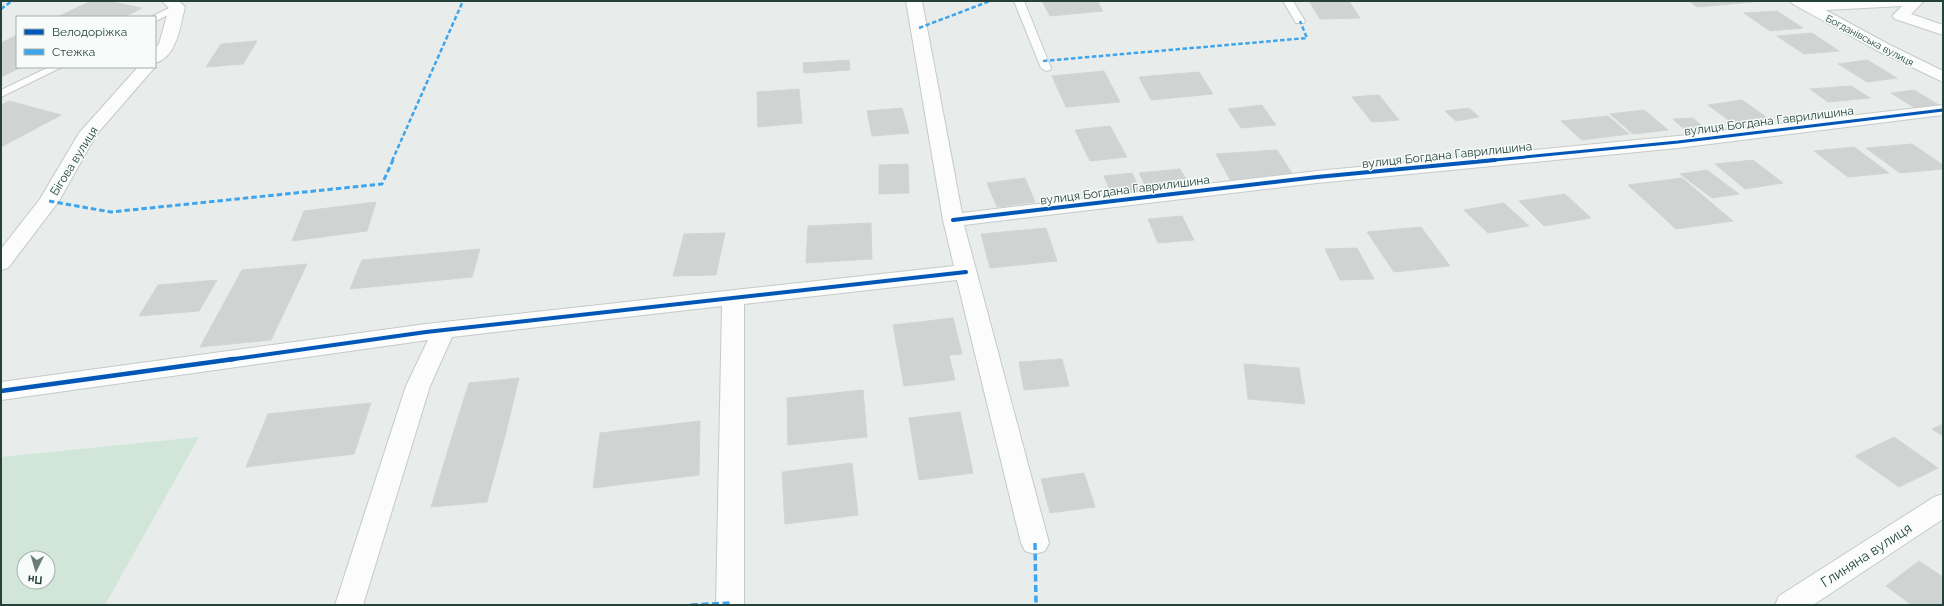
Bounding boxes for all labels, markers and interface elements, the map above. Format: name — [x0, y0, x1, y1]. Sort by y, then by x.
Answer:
street label: Богданівська вулиця — [1824, 13, 1916, 68]
legend — [16, 16, 156, 68]
text: Велодоріжка — [52, 25, 127, 39]
text: Стежка — [52, 45, 95, 59]
street label: вулиця Богдана Гаврилишина — [1683, 104, 1855, 138]
street label: Бігова вулиця — [47, 124, 101, 198]
street label: вулиця Богдана Гаврилишина — [1361, 139, 1533, 171]
street label: вулиця Богдана Гаврилишина — [1039, 173, 1211, 207]
street label: Глиняна вулиця — [1818, 520, 1914, 590]
north arrow — [16, 550, 56, 590]
text: Пн — [27, 572, 43, 587]

